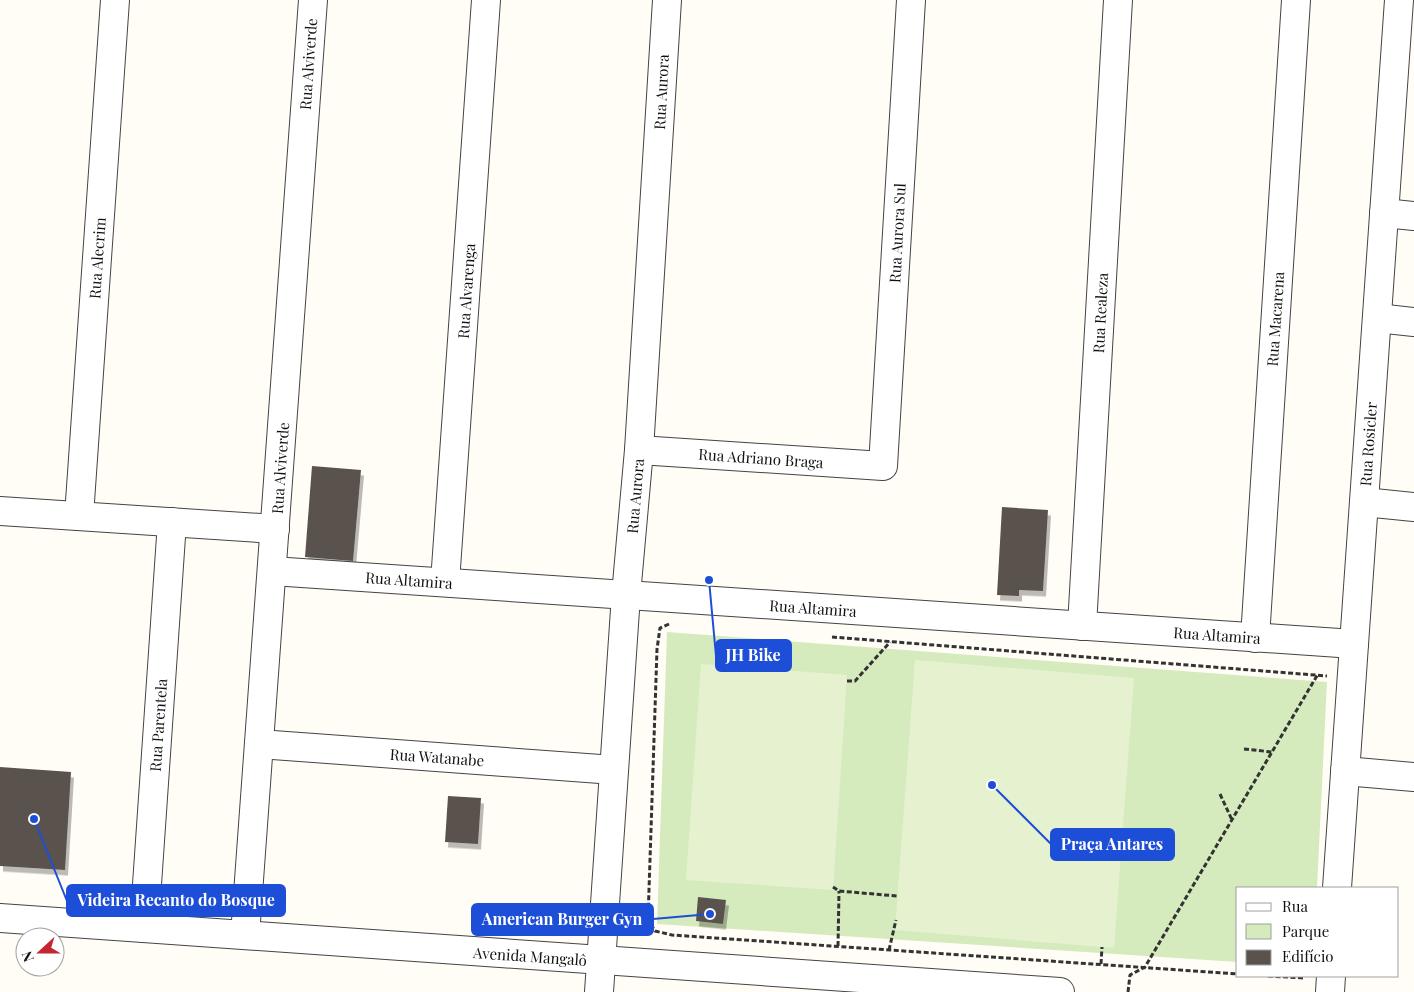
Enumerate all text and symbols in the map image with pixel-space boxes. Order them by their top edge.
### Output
street label: Rua Alviverde [295,17,321,111]
street label: Rua Aurora [649,53,673,130]
street label: Rua Aurora Sul [884,183,910,283]
street label: Rua Alecrim [84,216,110,300]
street label: Rua Alvarenga [453,242,479,339]
street label: Rua Macarena [1262,270,1288,367]
street label: Rua Realeza [1088,272,1112,354]
street label: Rua Rosicler [1355,401,1381,487]
street label: Rua Alviverde [267,421,293,515]
street label: Rua Adriano Braga [698,444,825,472]
street label: Rua Aurora [622,457,648,534]
street label: Rua Altamira [365,567,454,593]
street label: Rua Altamira [769,595,858,621]
street label: Rua Altamira [1173,622,1262,648]
callout: JH Bike [716,640,791,671]
text: JH Bike [724,644,781,665]
street label: Rua Parentela [145,677,171,772]
street label: Rua Watanabe [389,744,485,770]
callout: Praça Antares [1051,829,1174,860]
text: Praça Antares [1061,833,1163,854]
callout: Videira Recanto do Bosque [67,885,285,916]
legend [1236,887,1399,977]
text: Videira Recanto do Bosque [76,889,275,910]
text: Rua [1282,896,1308,916]
callout: American Burger Gyn [472,904,653,935]
text: American Burger Gyn [481,908,642,929]
text: Parque [1282,921,1329,941]
north arrow [15,927,65,977]
street label: Avenida Mangalô [471,942,588,970]
text: Edifício [1282,946,1334,966]
text: N [17,949,38,965]

